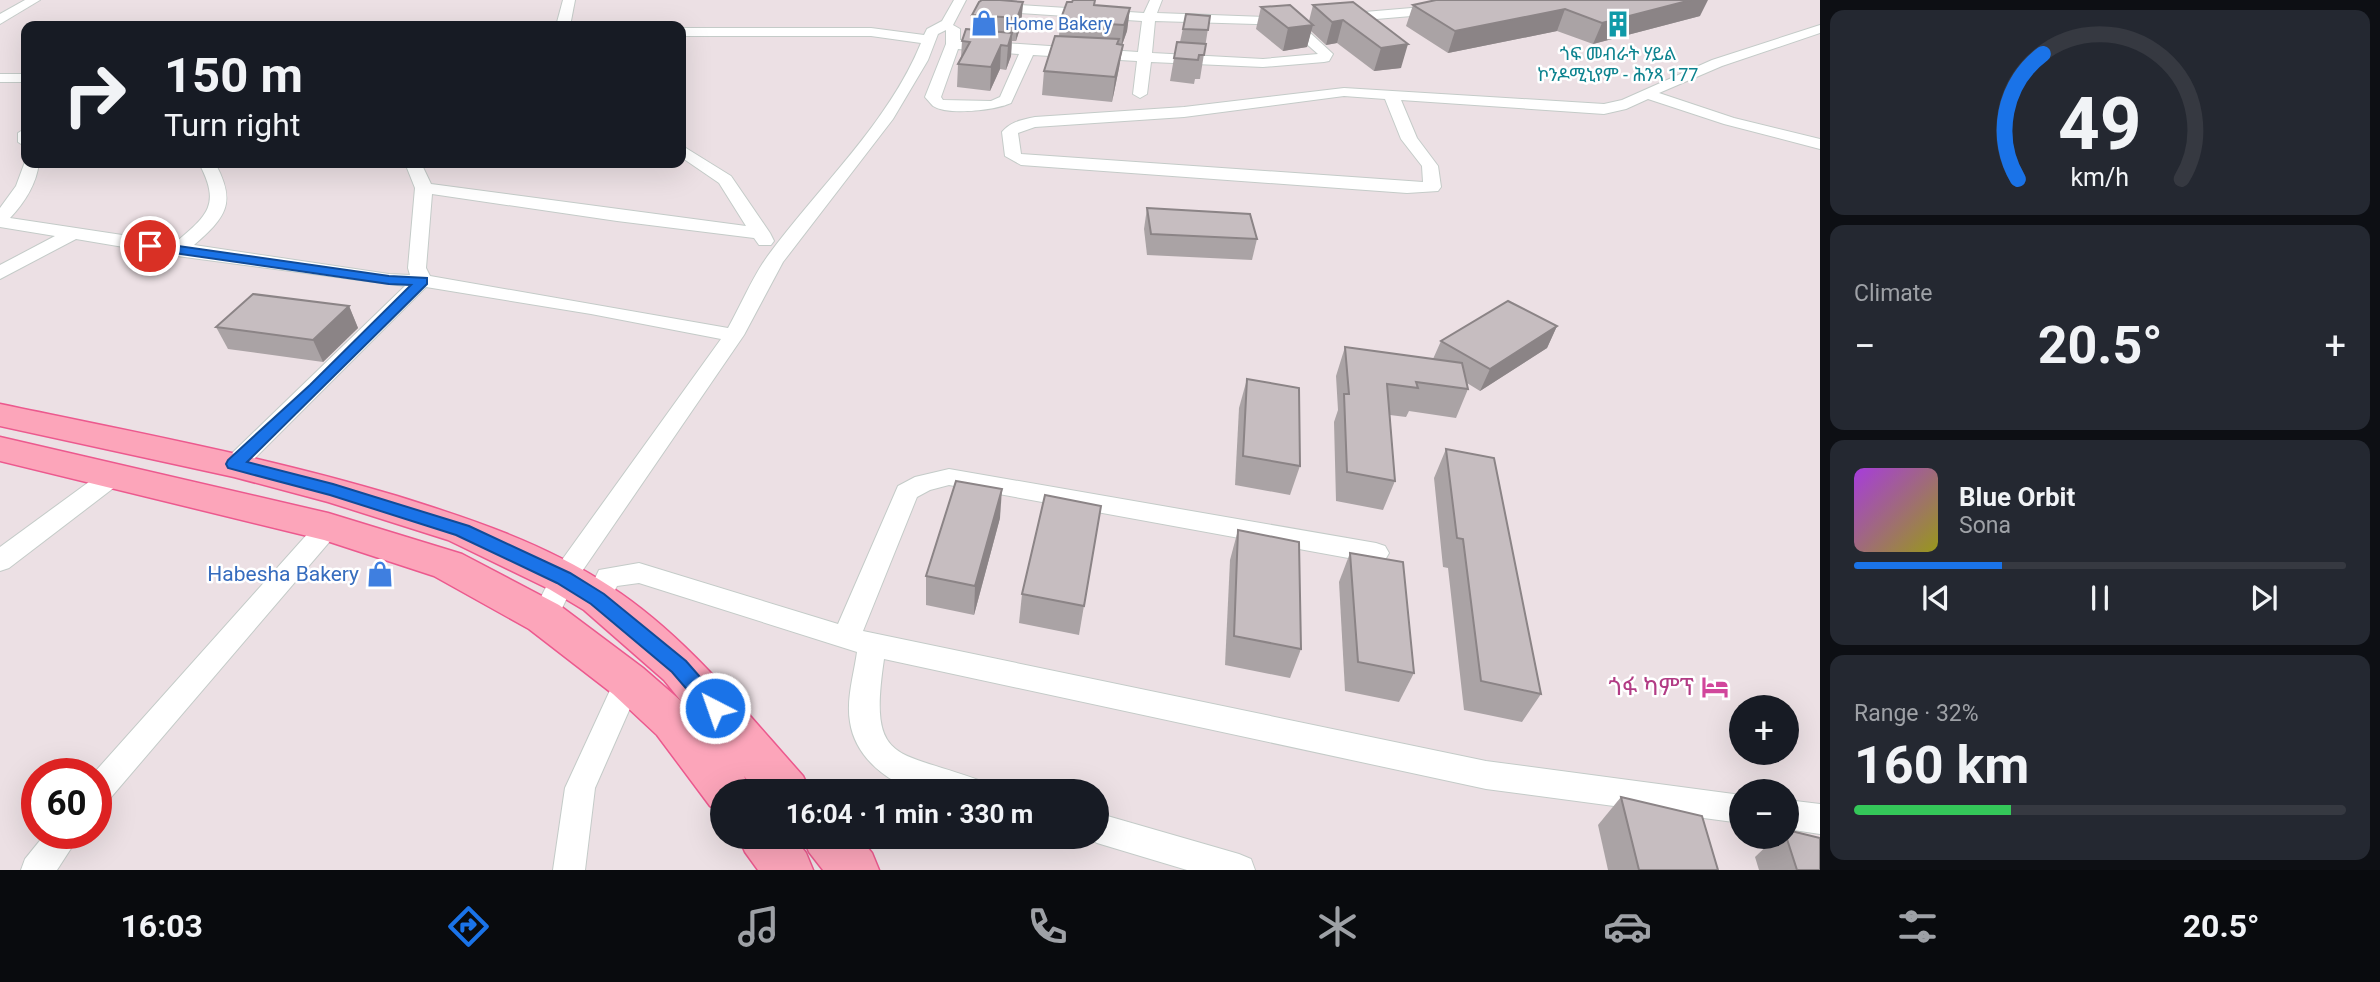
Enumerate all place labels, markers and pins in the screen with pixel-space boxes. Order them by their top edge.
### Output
shop icon: Home Bakery [969,8,999,38]
building icon: ጎፍ መብራት ሃይል ኮንዶሚኒየም - ሕንጻ 177 [1603,9,1633,39]
place label: Home Bakery [1005,13,1113,34]
place label: ጎፍ መብራት ሃይል ኮንዶሚኒየም - ሕንጻ 177 [1538,43,1698,85]
pin [120,216,180,276]
shop icon: Habesha Bakery [365,559,395,589]
place label: Habesha Bakery [207,562,359,586]
hotel icon: ጎፋ ካምፕ [1700,672,1730,702]
place label: ጎፋ ካምፕ [1609,673,1695,701]

